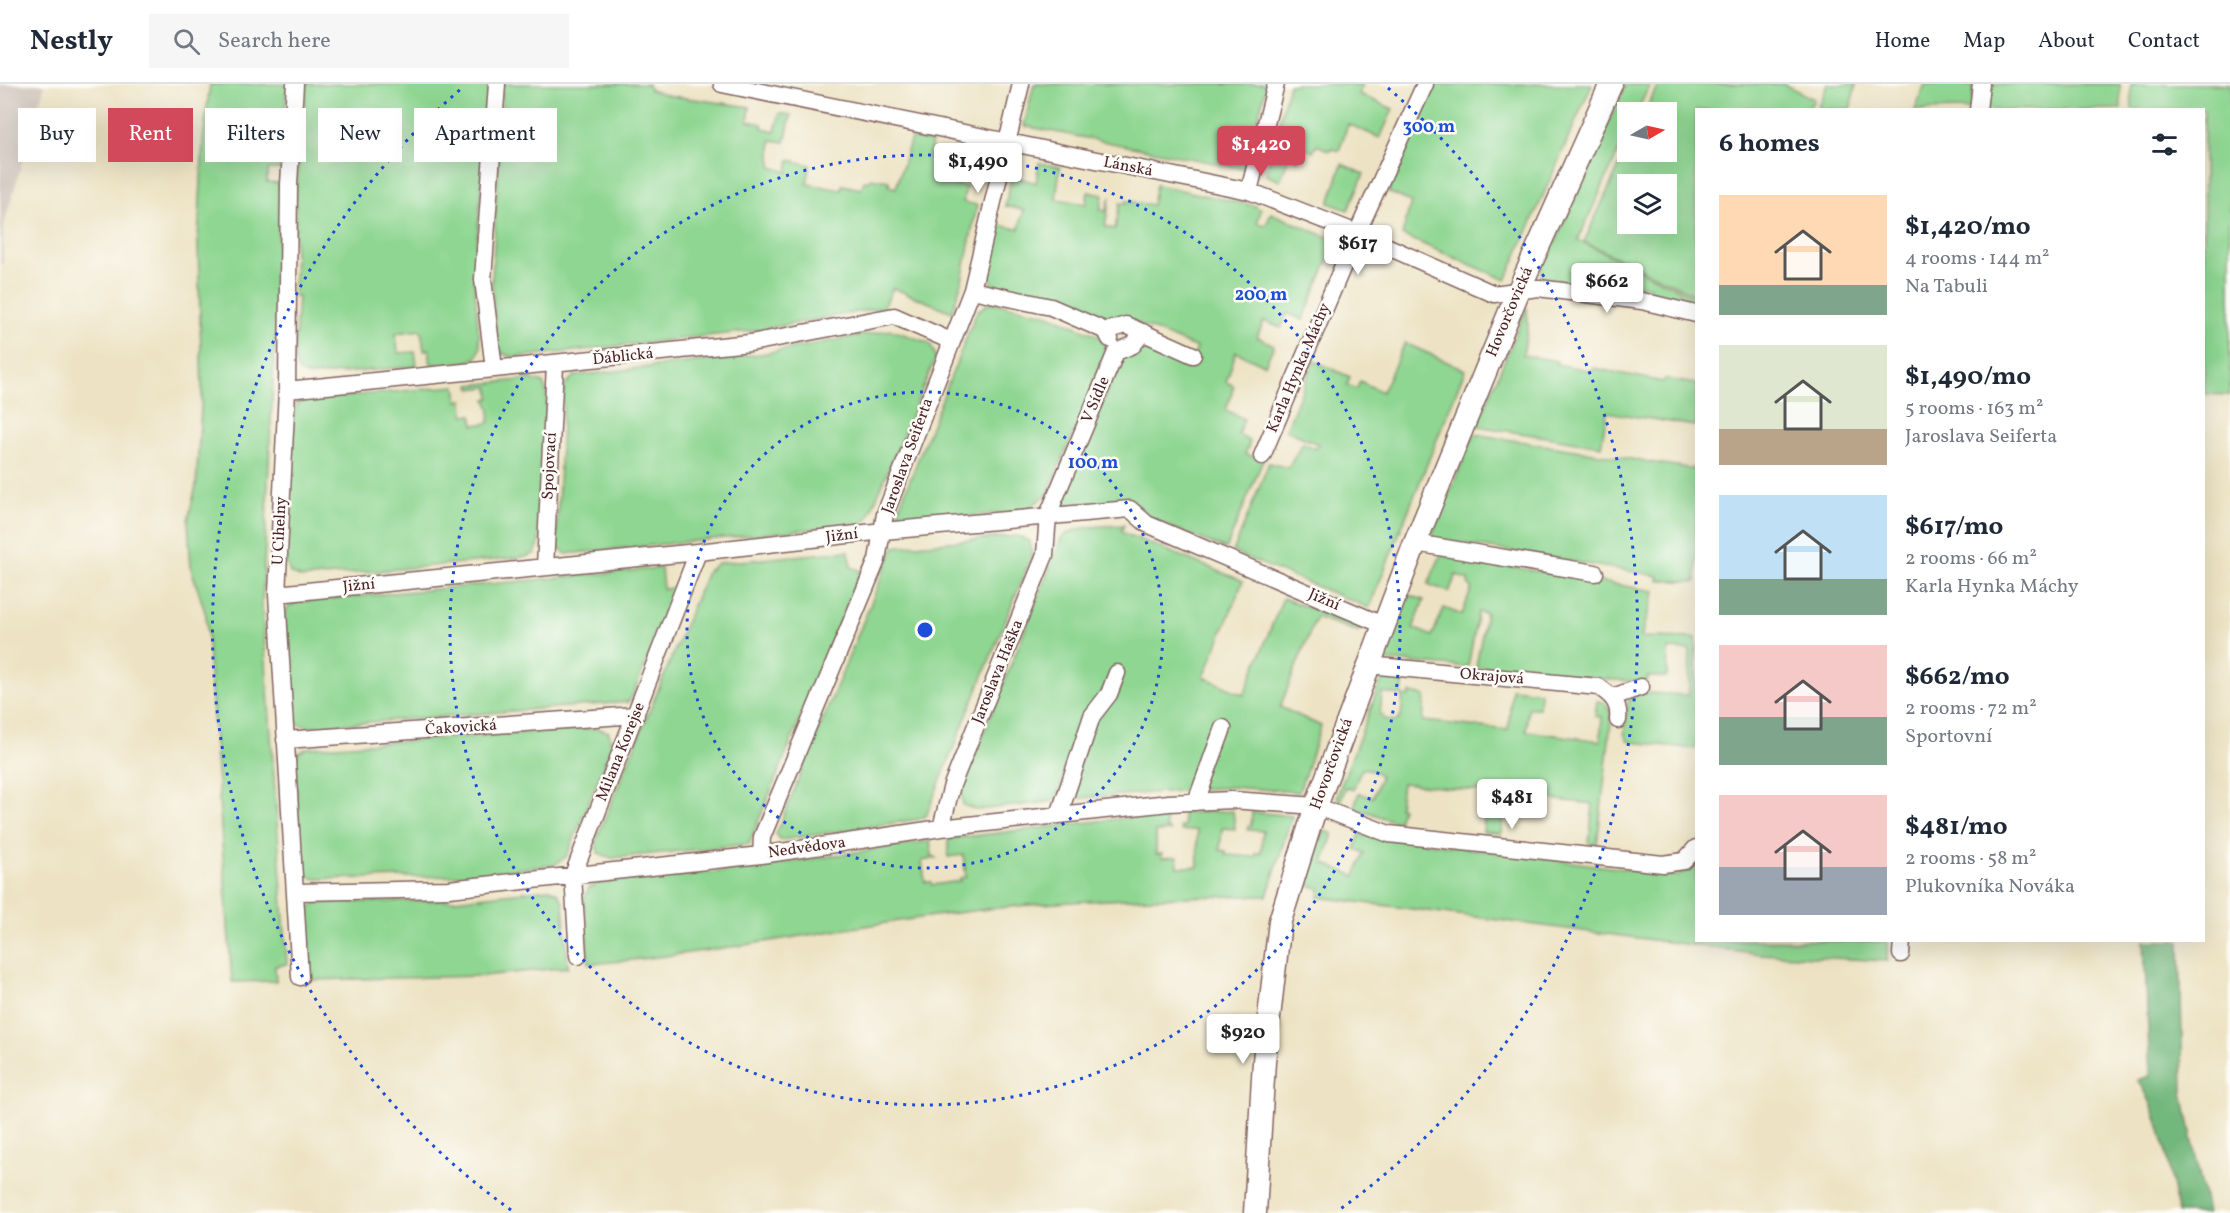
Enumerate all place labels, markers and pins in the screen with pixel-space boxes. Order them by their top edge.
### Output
pin: $1,420 [1212,126,1310,177]
pin: $1,490 [929,143,1027,194]
pin: $617 [1322,225,1394,276]
pin: $662 [1571,263,1643,314]
centre of rings [915,620,935,640]
pin: $481 [1476,779,1548,830]
pin: $920 [1207,1014,1279,1065]

